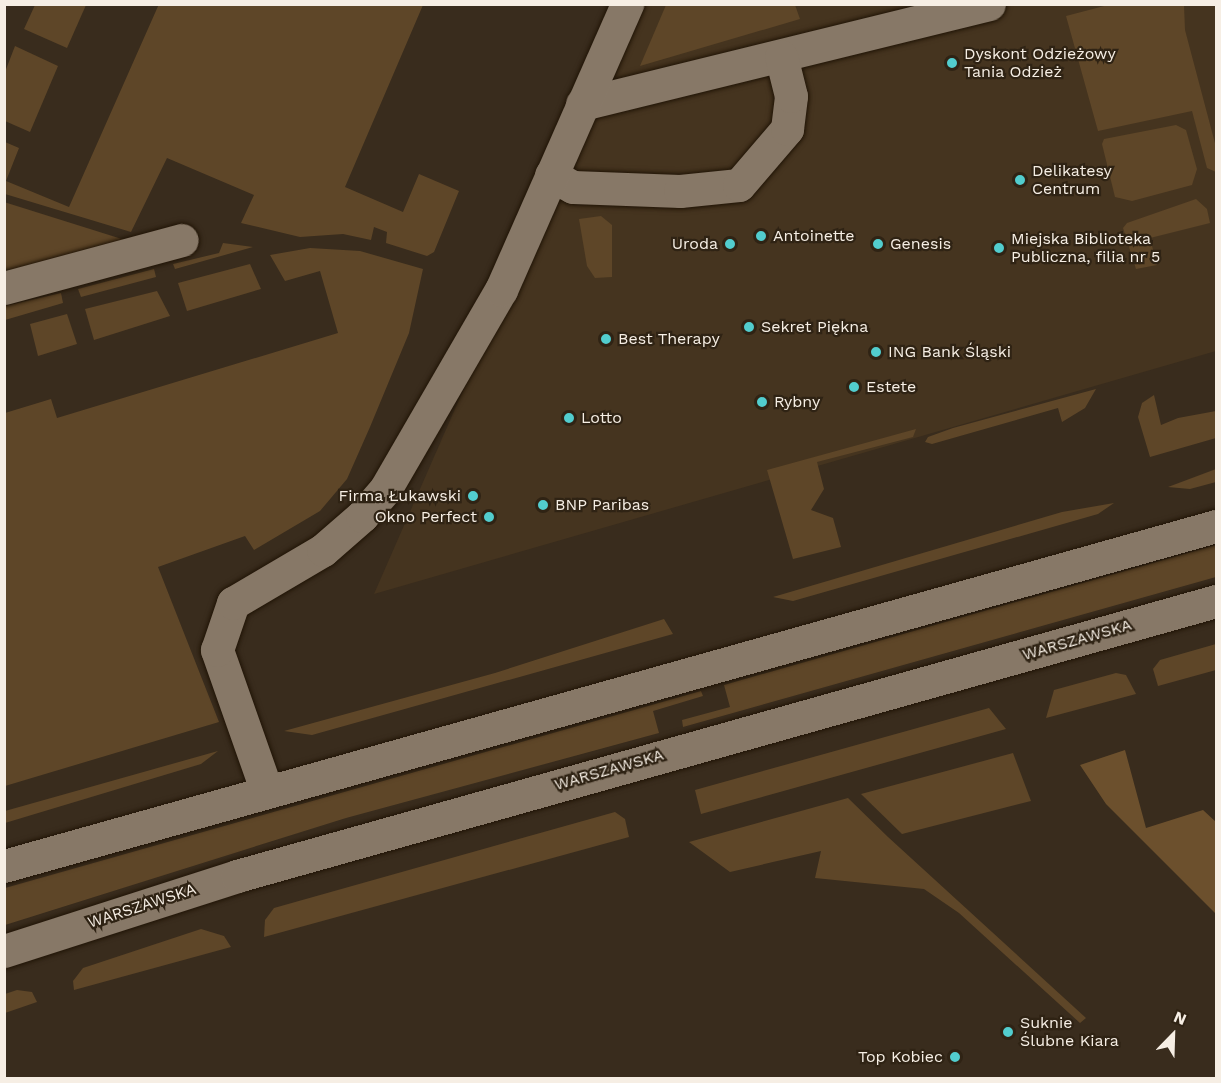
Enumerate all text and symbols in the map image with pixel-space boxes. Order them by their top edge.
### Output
place label: Dyskont Odzieżowy Tania Odzież [964,44,1116,82]
marker: Dyskont Odzieżowy Tania Odzież [945,56,959,70]
place label: Delikatesy Centrum [1032,161,1112,199]
marker: Delikatesy Centrum [1013,173,1027,187]
place label: Antoinette [773,226,854,246]
marker: Antoinette [754,229,768,243]
place label: Miejska Biblioteka Publiczna, filia nr 5 [1011,229,1161,267]
place label: Uroda [672,234,718,254]
place label: Genesis [890,234,951,254]
marker: Uroda [723,237,737,251]
marker: Genesis [871,237,885,251]
marker: Miejska Biblioteka Publiczna, filia nr 5 [992,241,1006,255]
place label: Sekret Piękna [761,317,868,337]
marker: Sekret Piękna [742,320,756,334]
place label: Best Therapy [618,329,720,349]
marker: Best Therapy [599,332,613,346]
place label: ING Bank Śląski [888,342,1011,362]
marker: ING Bank Śląski [869,345,883,359]
place label: Estete [866,377,916,397]
marker: Estete [847,380,861,394]
place label: Rybny [774,392,820,412]
marker: Rybny [755,395,769,409]
place label: Lotto [581,408,622,428]
marker: Lotto [562,411,576,425]
place label: Firma Łukawski [338,486,461,506]
marker: Firma Łukawski [466,489,480,503]
place label: BNP Paribas [555,495,650,515]
marker: BNP Paribas [536,498,550,512]
place label: Okno Perfect [375,507,477,527]
marker: Okno Perfect [482,510,496,524]
street label: WARSZAWSKA [1020,615,1134,665]
street label: WARSZAWSKA [552,745,666,795]
street label: WARSZAWSKA [85,879,199,933]
north arrow [1143,1005,1203,1065]
text: N [1171,1007,1189,1029]
place label: Suknie Ślubne Kiara [1020,1013,1119,1051]
marker: Suknie Ślubne Kiara [1001,1025,1015,1039]
place label: Top Kobiec [858,1047,943,1067]
marker: Top Kobiec [948,1050,962,1064]

